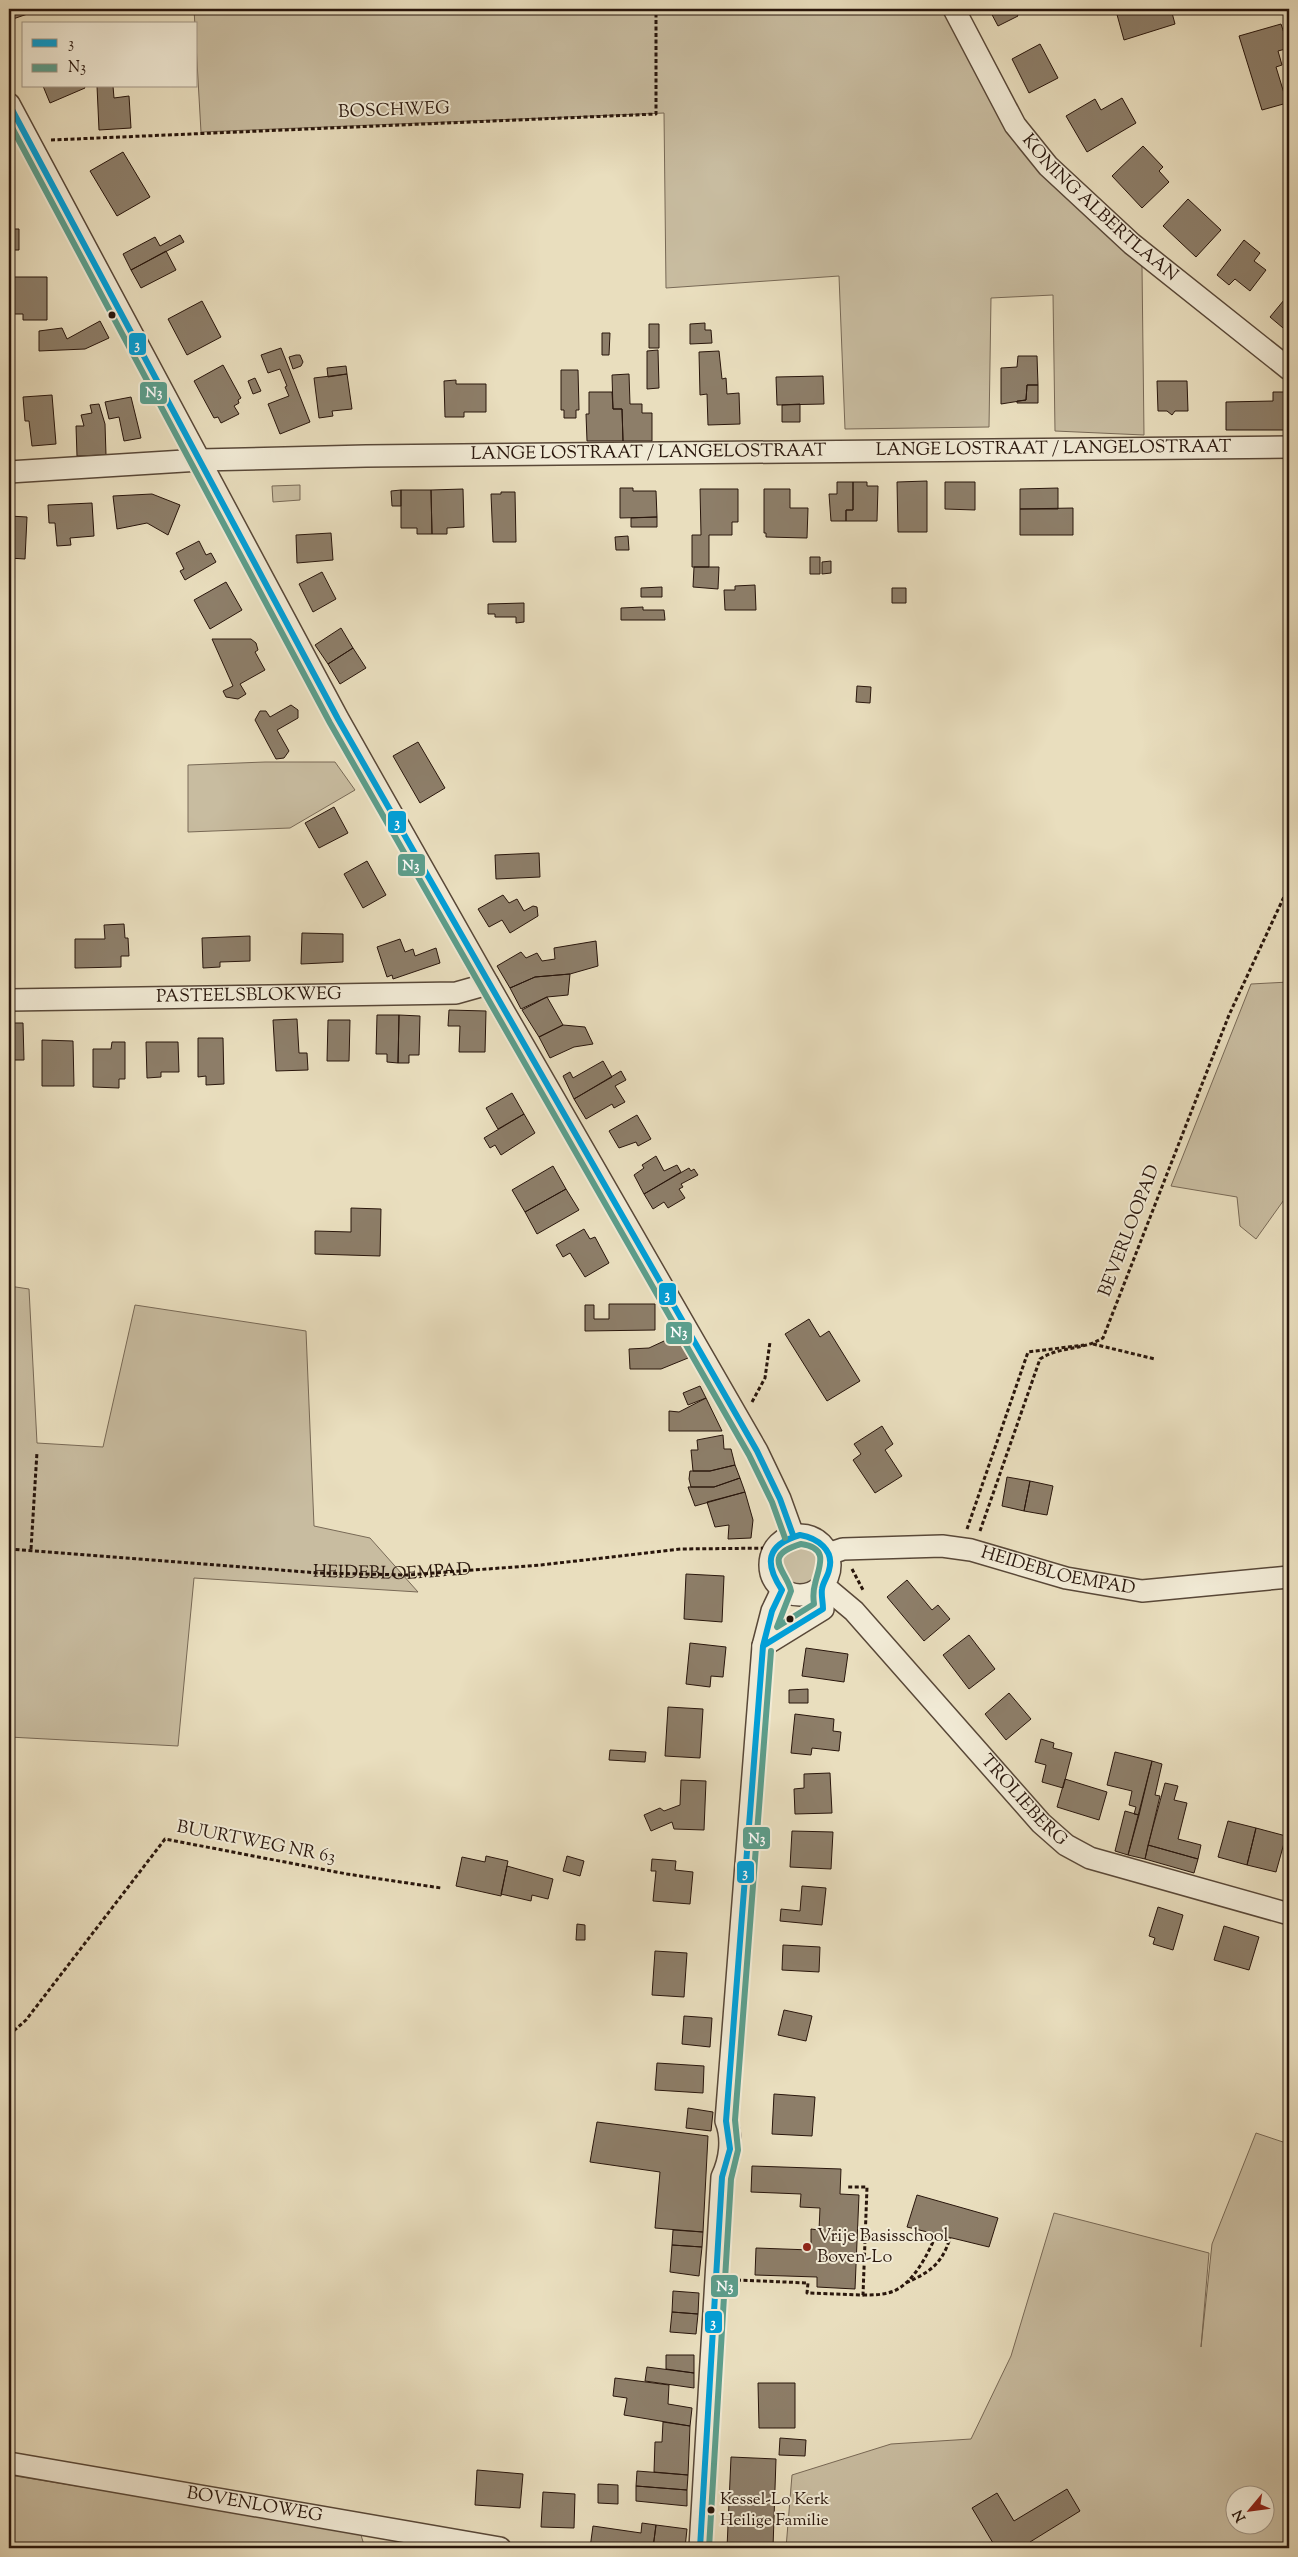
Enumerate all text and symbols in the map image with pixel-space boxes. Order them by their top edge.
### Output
legend [22,22,198,88]
text: 3 [68,34,74,55]
text: N3 [68,58,86,79]
street label: BOSCHWEG [338,96,451,126]
street label: KONING ALBERTLAAN [1015,129,1183,288]
unlabelled marker [107,310,117,320]
line badge: 3 [128,332,147,356]
text: 3 [134,336,140,356]
line badge: N3 [139,381,168,405]
text: N3 [146,384,163,404]
street label: LANGE LOSTRAAT / LANGELOSTRAAT [876,435,1232,464]
street label: LANGE LOSTRAAT / LANGELOSTRAAT [471,439,827,468]
line badge: 3 [387,810,407,834]
text: 3 [394,814,400,834]
line badge: N3 [397,853,426,877]
text: N3 [403,857,420,877]
street label: PASTEELSBLOKWEG [156,982,342,1011]
street label: BEVERLOOPAD [1093,1161,1167,1301]
line badge: 3 [658,1282,677,1306]
text: 3 [664,1286,670,1306]
line badge: N3 [665,1321,693,1345]
text: N3 [671,1324,688,1344]
street label: HEIDEBLOEMPAD [977,1541,1137,1603]
street label: HEIDEBLOEMPAD [313,1557,472,1588]
unlabelled marker [785,1614,795,1624]
street label: TROLIEBERG [974,1749,1073,1853]
street label: BUURTWEG NR 63 [174,1815,338,1871]
line badge: N3 [742,1826,771,1850]
text: N3 [749,1830,766,1850]
line badge: 3 [736,1860,755,1884]
text: 3 [742,1864,748,1884]
place label: Vrije Basisschool Boven-Lo [817,2224,949,2271]
marker: Vrije Basisschool Boven-Lo [801,2241,813,2253]
line badge: N3 [710,2274,739,2298]
text: N3 [717,2278,734,2298]
line badge: 3 [704,2310,723,2334]
text: 3 [710,2314,716,2334]
street label: BOVENLOWEG [184,2481,325,2530]
north arrow [1226,2484,1276,2534]
place label: Kessel-Lo Kerk Heilige Familie [720,2488,829,2533]
marker: Kessel-Lo Kerk Heilige Familie [706,2505,716,2515]
text: N [1229,2506,1252,2525]

